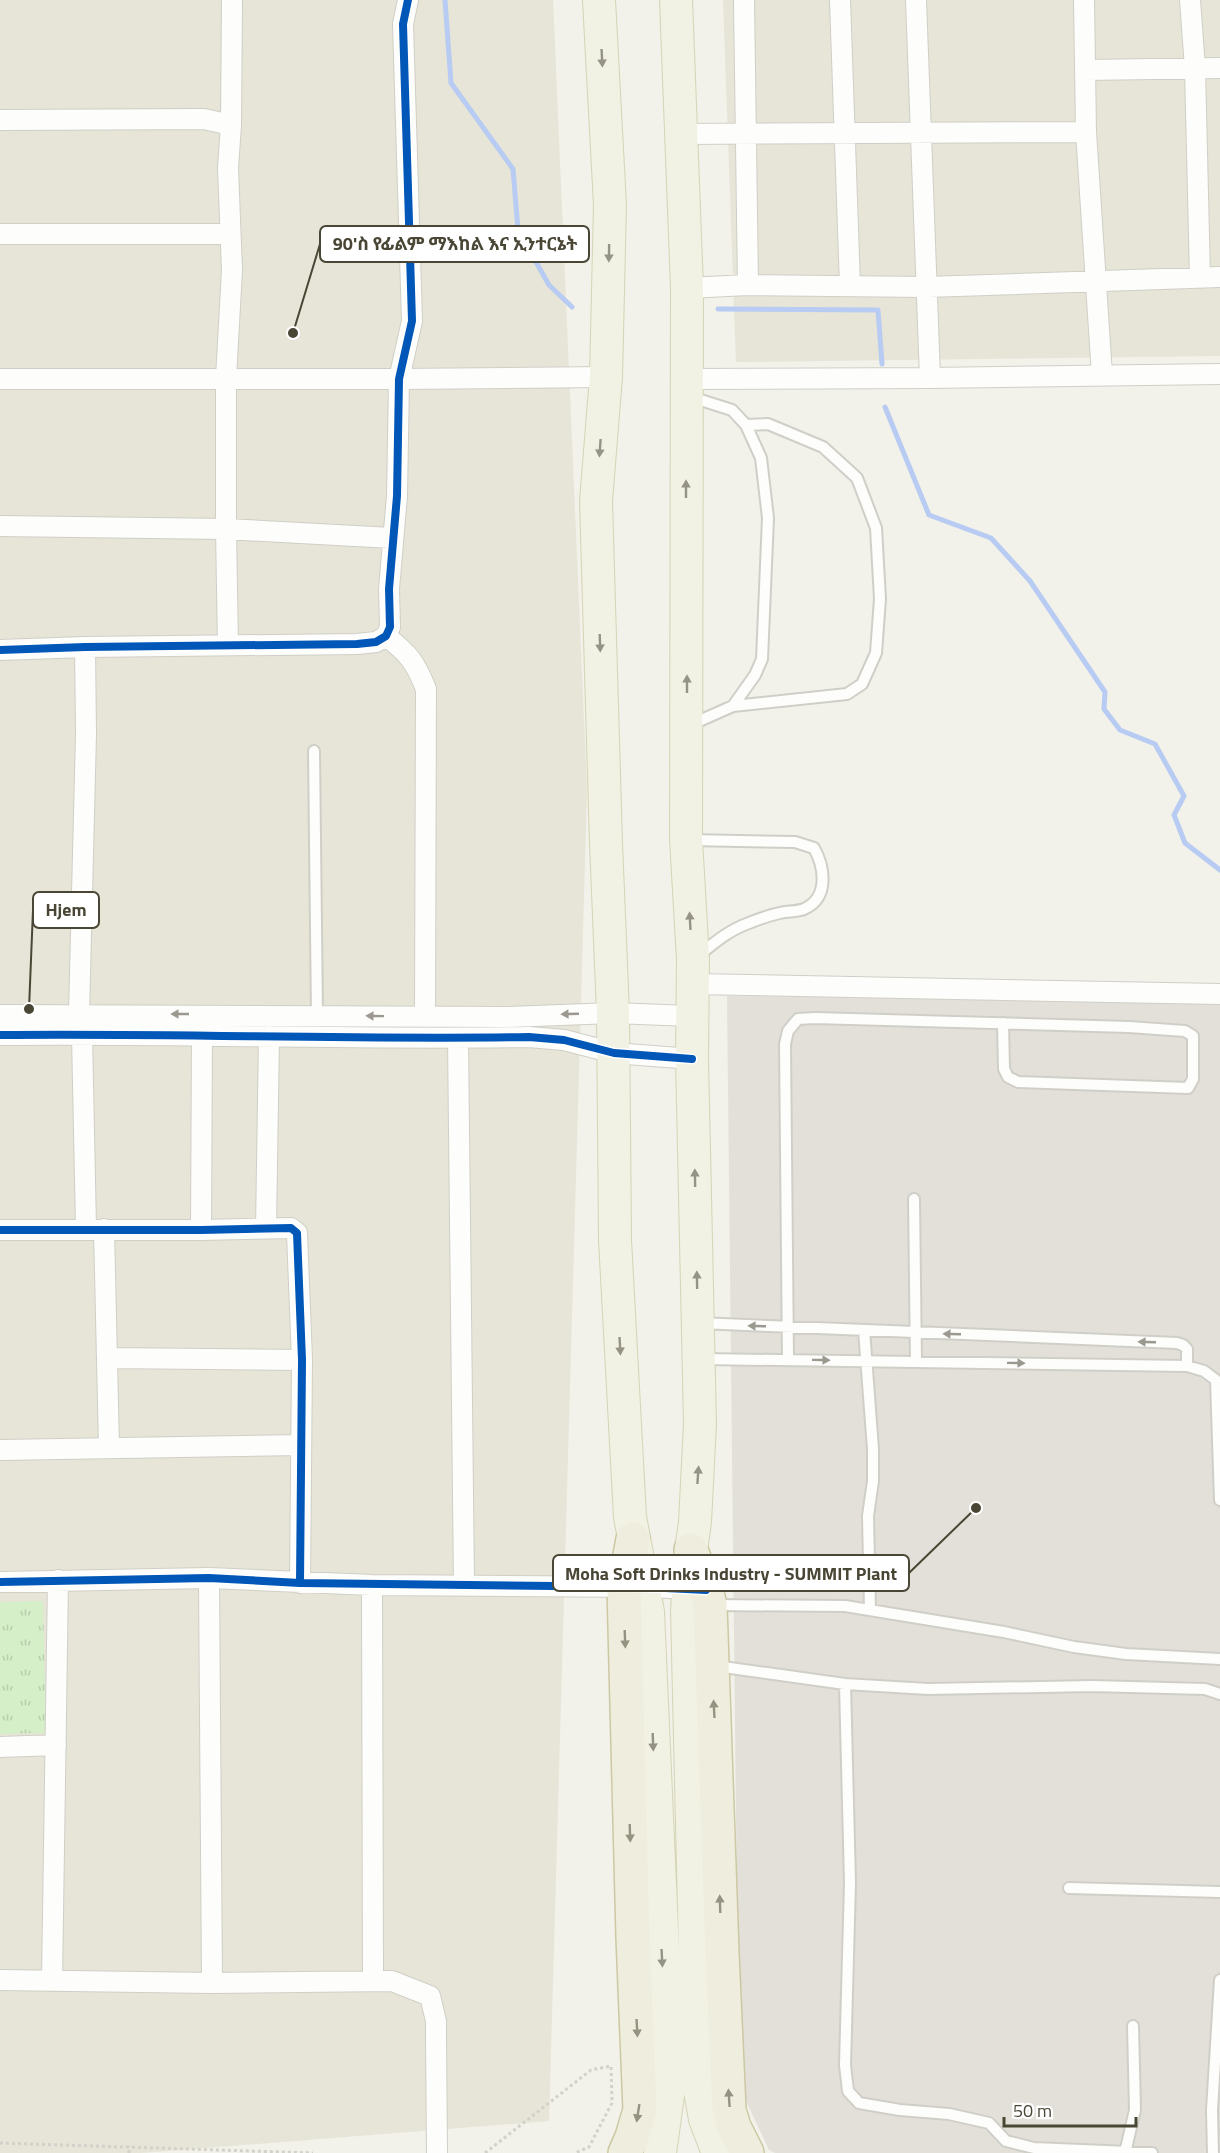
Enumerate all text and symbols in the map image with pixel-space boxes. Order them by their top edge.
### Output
one-way arrow [598,49,607,68]
callout: 90'ስ የፊልም ማእከል እና ኢንተርኔት [320,226,589,262]
text: 90'ስ የፊልም ማእከል እና ኢንተርኔት [333,230,577,257]
one-way arrow [604,244,613,263]
one-way arrow [596,439,605,458]
one-way arrow [681,479,691,498]
one-way arrow [595,633,604,652]
one-way arrow [682,674,692,693]
callout: Hjem [33,892,99,928]
text: Hjem [45,896,87,923]
one-way arrow [686,911,695,930]
one-way arrow [171,1009,190,1019]
one-way arrow [561,1010,580,1019]
one-way arrow [366,1011,385,1021]
one-way arrow [690,1169,700,1188]
one-way arrow [692,1271,702,1290]
one-way arrow [748,1321,767,1330]
one-way arrow [943,1329,962,1338]
one-way arrow [615,1337,624,1356]
one-way arrow [1138,1338,1157,1347]
one-way arrow [811,1356,830,1365]
one-way arrow [1006,1358,1025,1368]
one-way arrow [693,1465,703,1484]
callout: Moha Soft Drinks Industry - SUMMIT Plant [553,1555,909,1591]
text: Moha Soft Drinks Industry - SUMMIT Plant [565,1560,897,1587]
one-way arrow [621,1629,630,1648]
one-way arrow [710,1699,719,1718]
one-way arrow [648,1732,657,1751]
one-way arrow [625,1824,635,1843]
one-way arrow [716,1894,725,1913]
one-way arrow [658,1948,667,1967]
one-way arrow [633,2019,642,2038]
one-way arrow [724,2089,733,2108]
scale bar [1004,2090,1136,2128]
text: 50 m [1013,2097,1052,2124]
one-way arrow [633,2103,642,2122]

